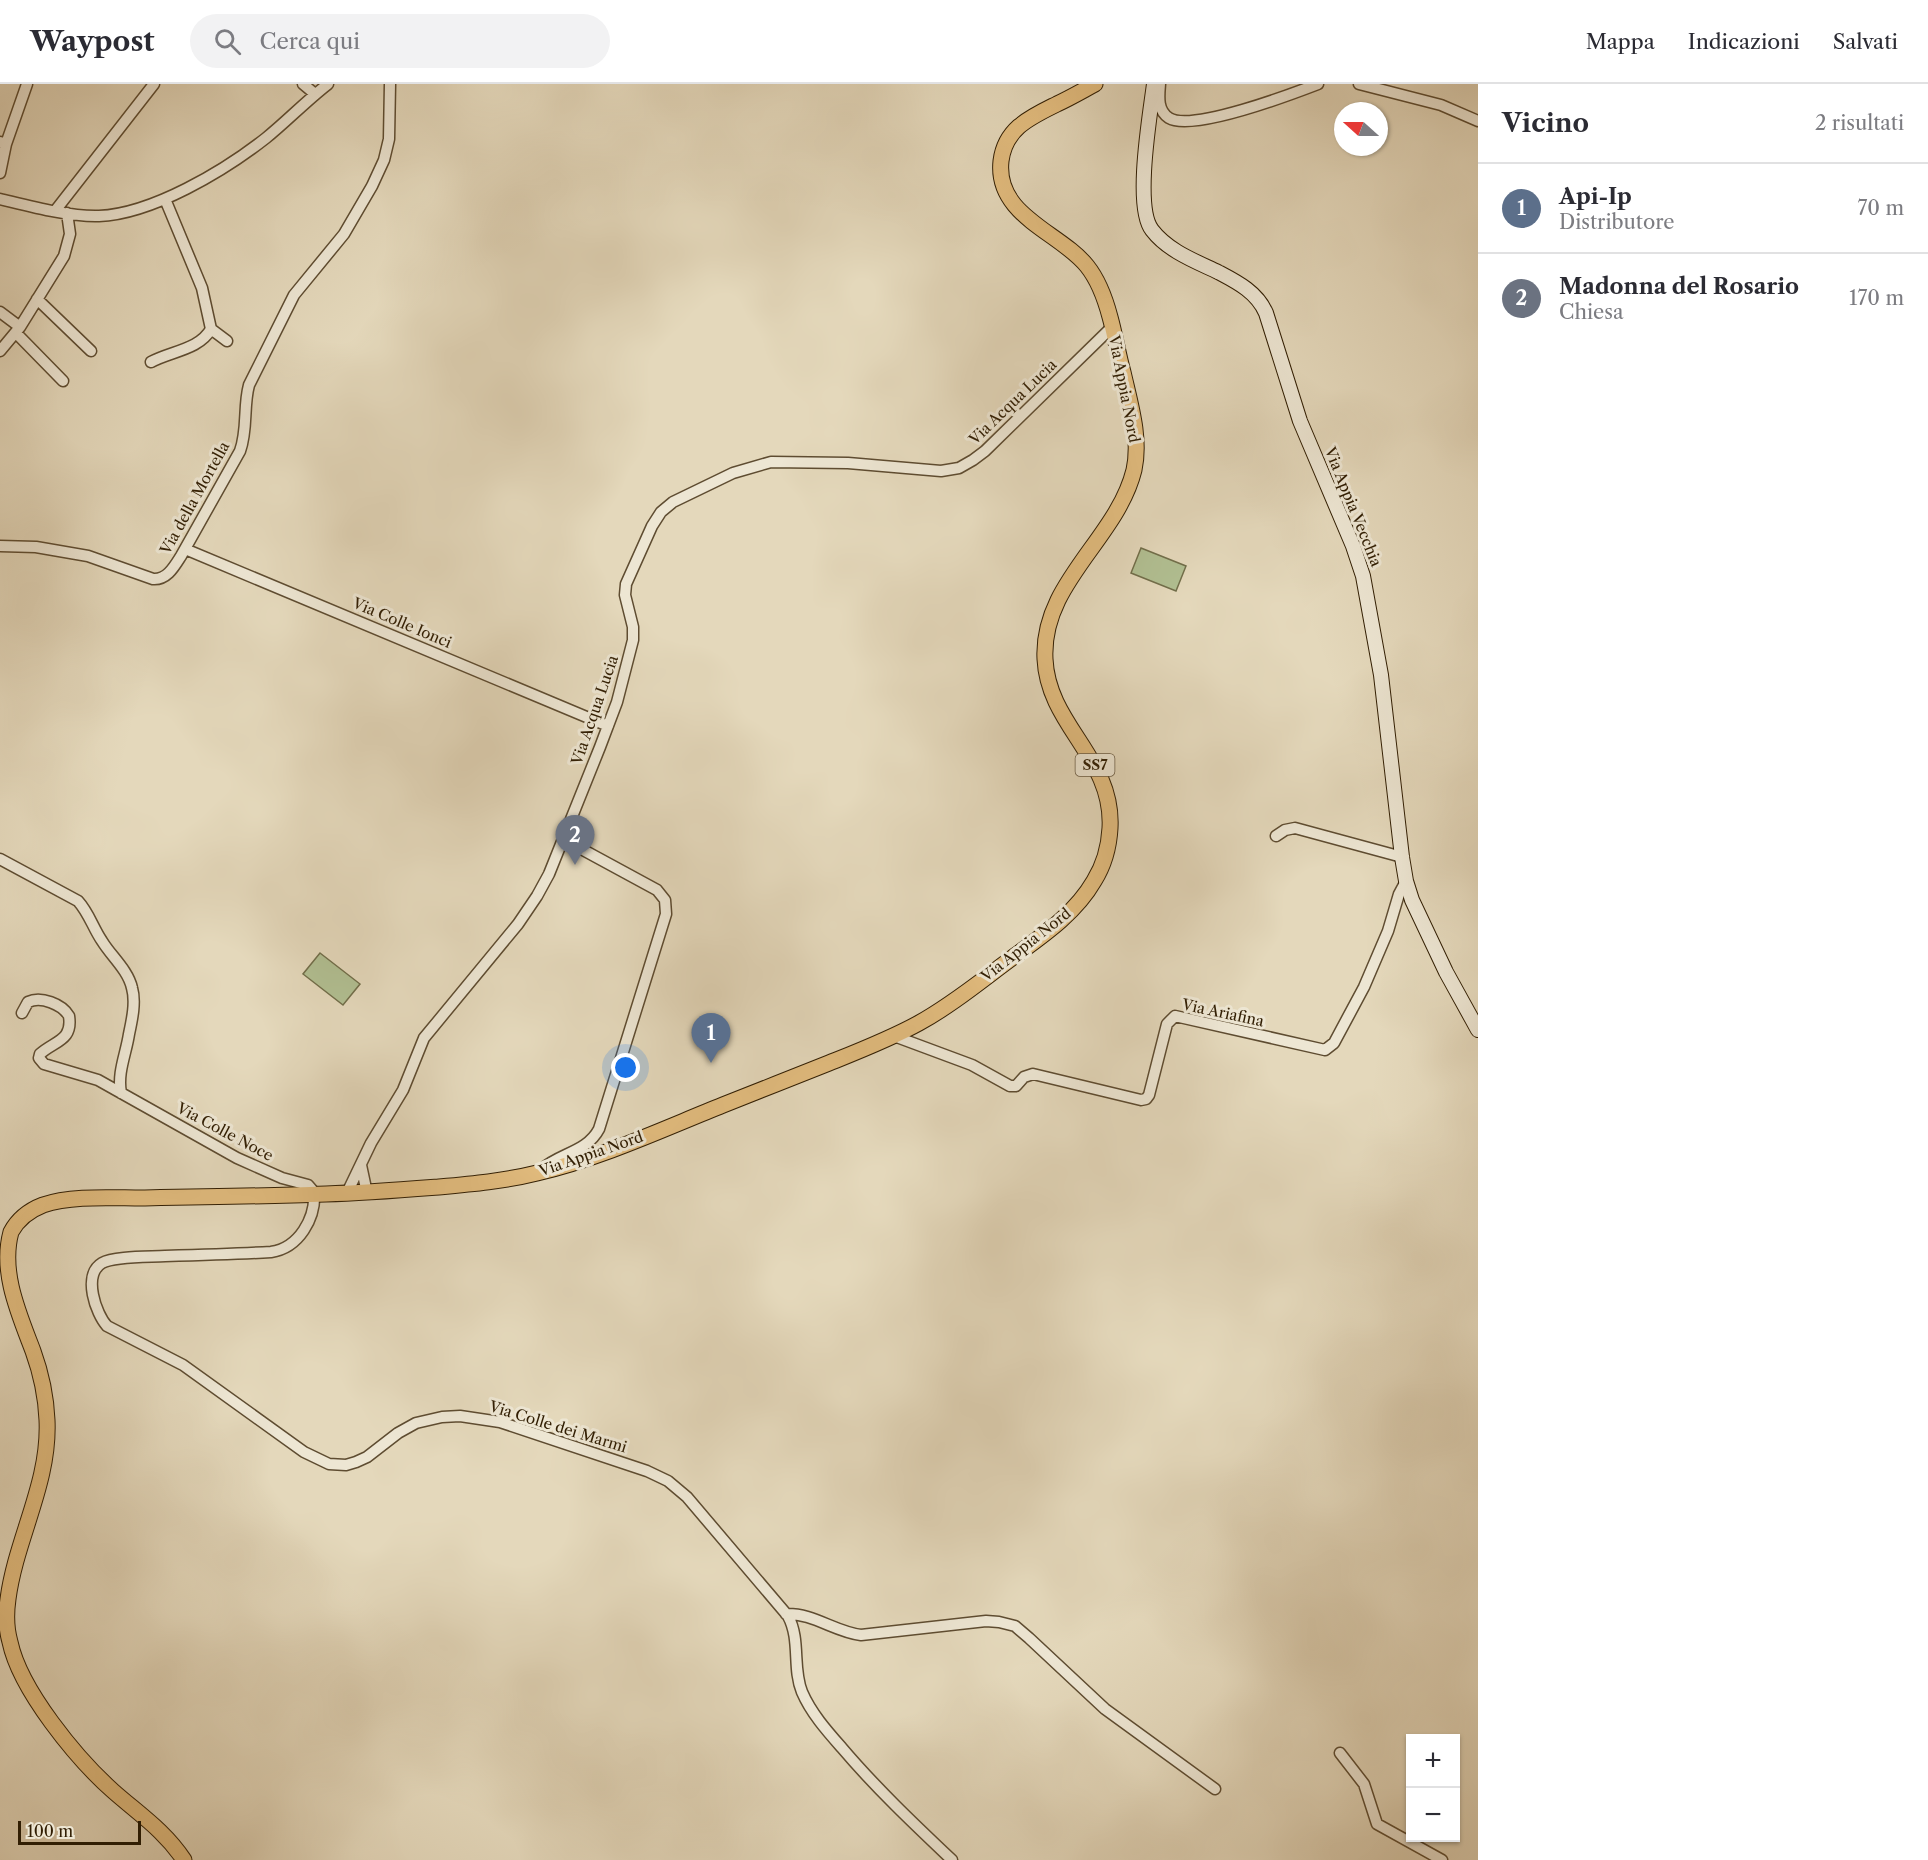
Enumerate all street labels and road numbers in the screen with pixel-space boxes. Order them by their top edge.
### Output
street label: Via Appia Nord [1105,333,1144,444]
street label: Via Acqua Lucia [964,355,1061,449]
street label: Via della Mortella [155,438,233,558]
street label: Via Appia Vecchia [1320,443,1386,569]
street label: Via Colle Ionci [349,593,455,652]
street label: Via Acqua Lucia [567,652,622,768]
road number: SS7 [1076,754,1114,776]
street label: Via Appia Nord [976,904,1074,986]
street label: Via Ariafina [1179,994,1266,1030]
street label: Via Colle Noce [173,1098,277,1165]
street label: Via Appia Nord [535,1127,645,1181]
street label: Via Colle dei Marmi [486,1396,630,1457]

